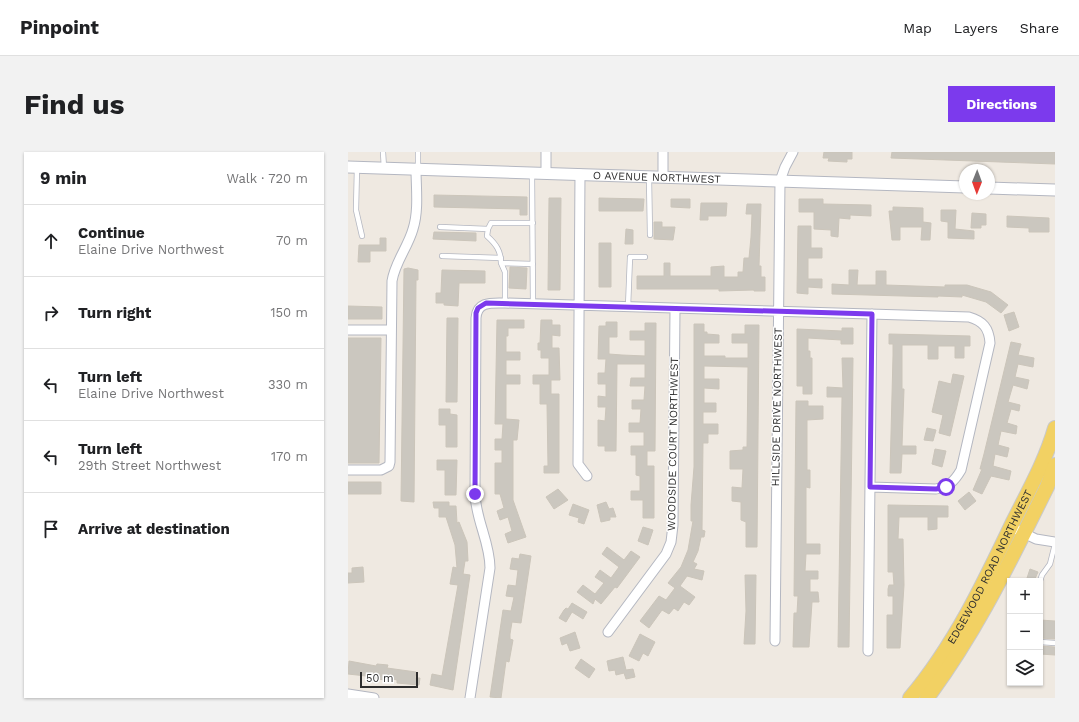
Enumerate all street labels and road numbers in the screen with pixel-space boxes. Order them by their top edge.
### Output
street label: O AVENUE NORTHWEST [593,168,721,186]
street label: HILLSIDE DRIVE NORTHWEST [769,327,785,487]
street label: WOODSIDE COURT NORTHWEST [665,357,681,531]
street label: EDGEWOOD ROAD NORTHWEST [944,487,1035,646]

